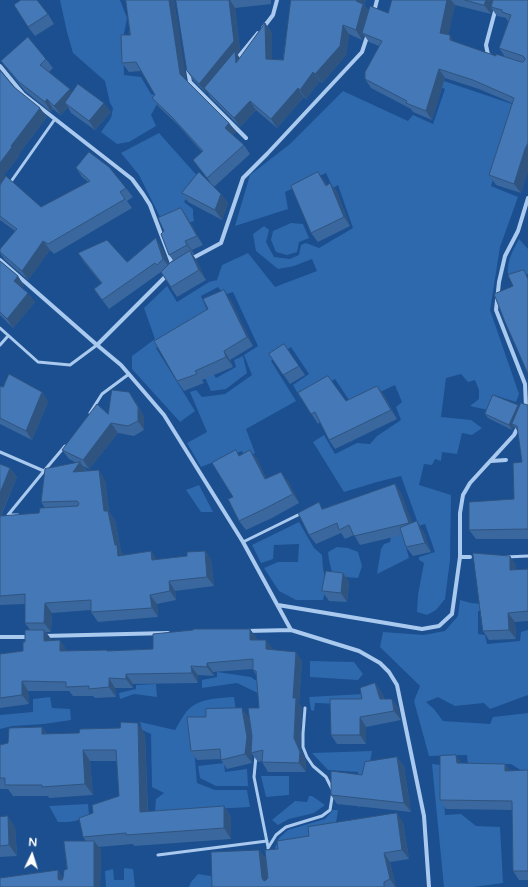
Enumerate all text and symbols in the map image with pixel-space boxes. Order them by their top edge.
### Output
north arrow [12,835,52,875]
text: N [28,836,38,849]

